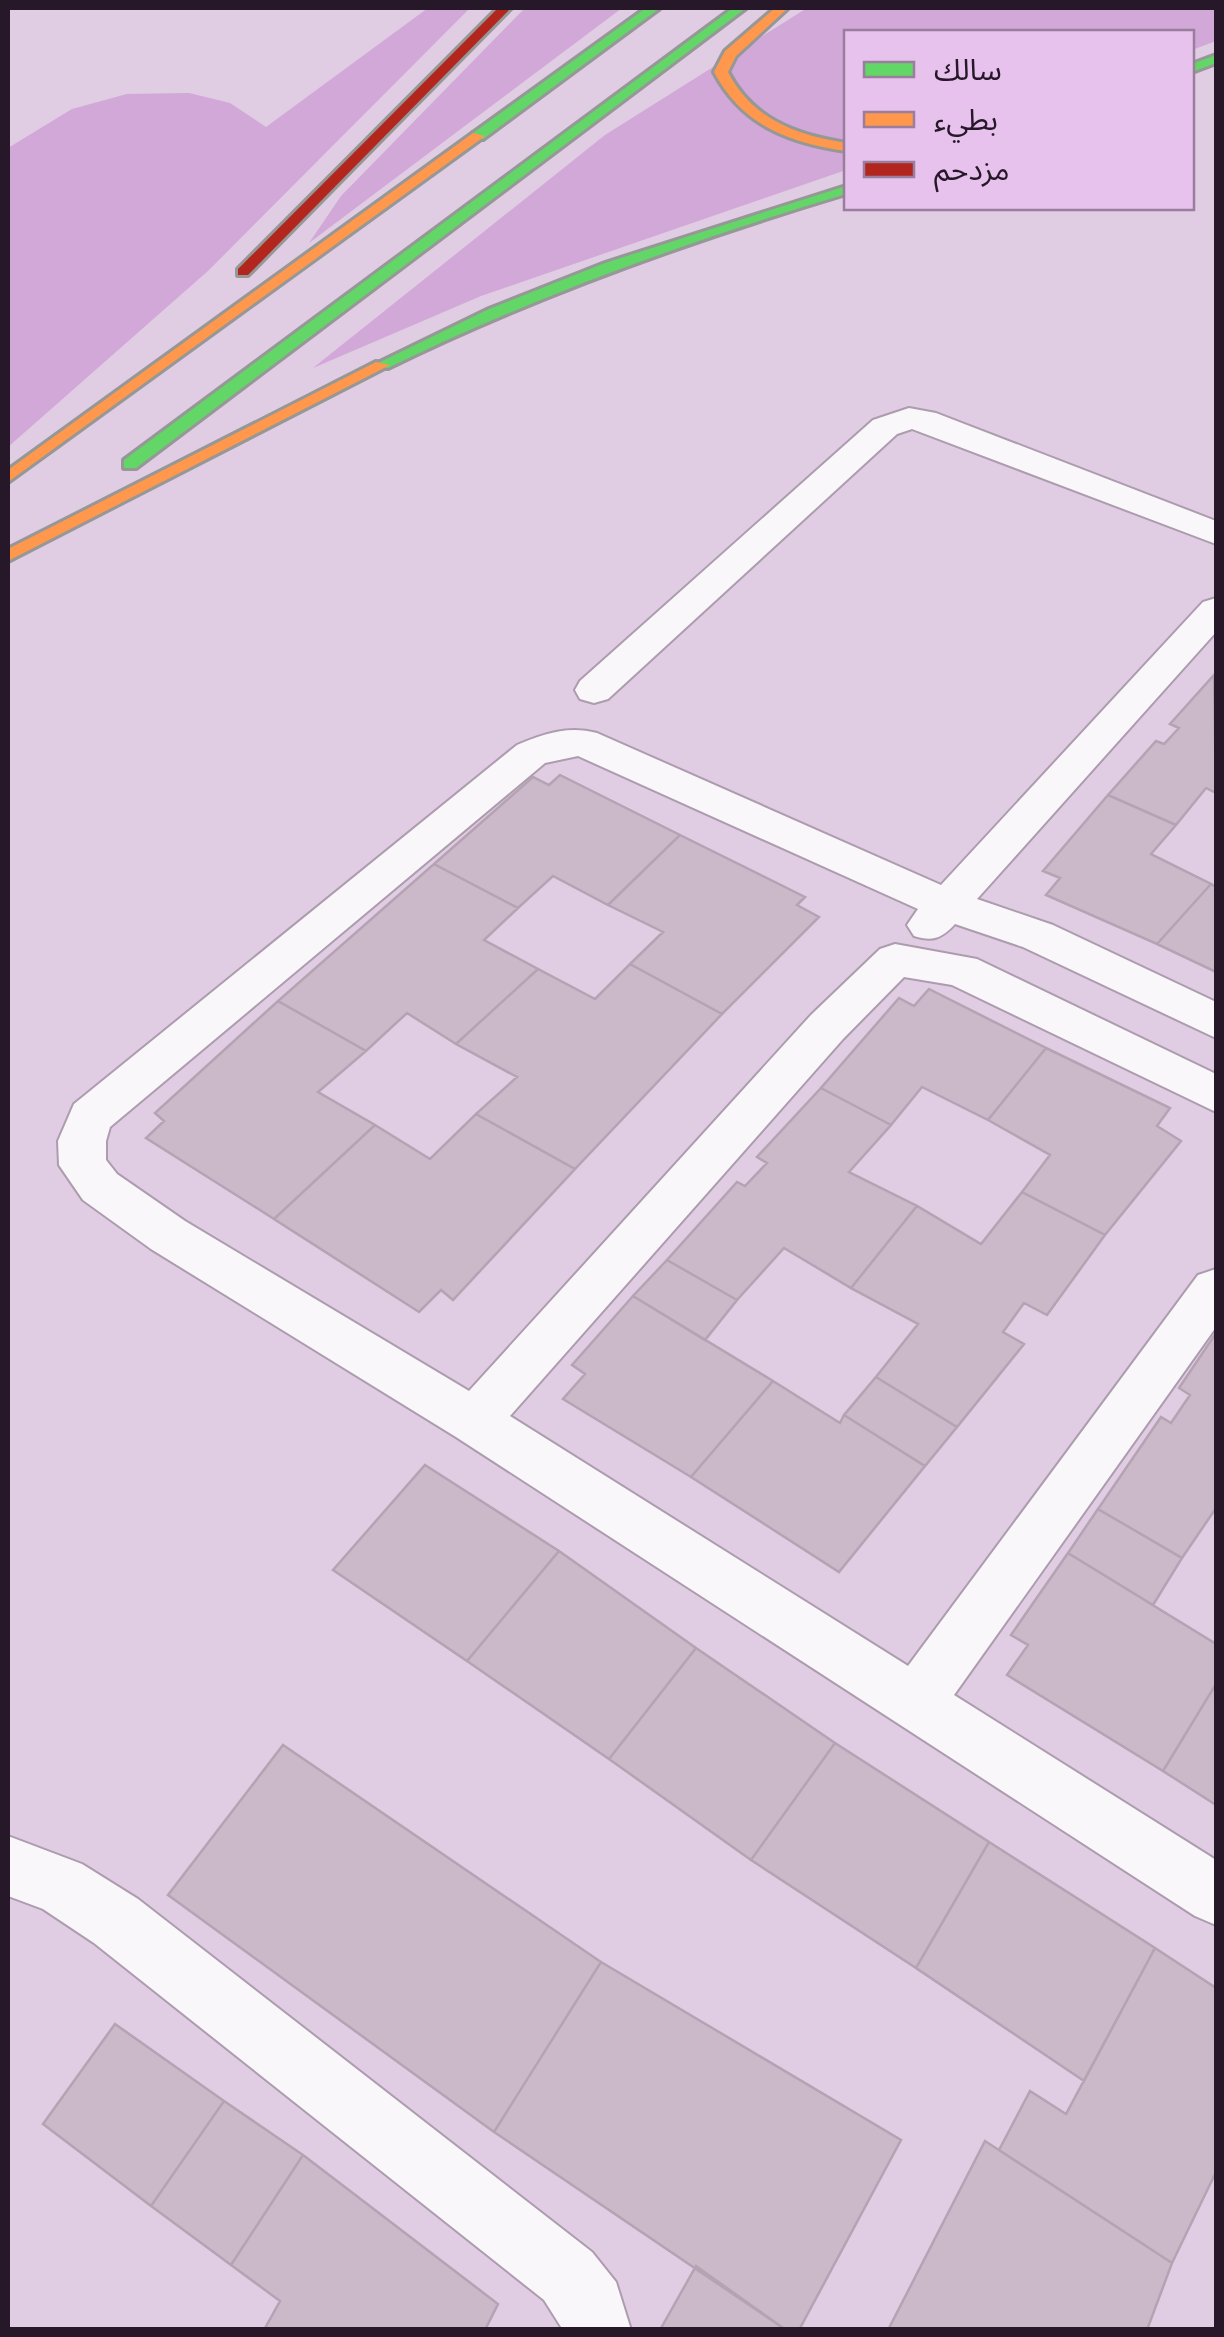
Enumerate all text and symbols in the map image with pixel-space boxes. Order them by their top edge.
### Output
legend [844,30,1194,210]
text: سالك [934,52,1002,86]
text: بطيء [934,102,998,143]
text: مزدحم [934,152,1010,193]

